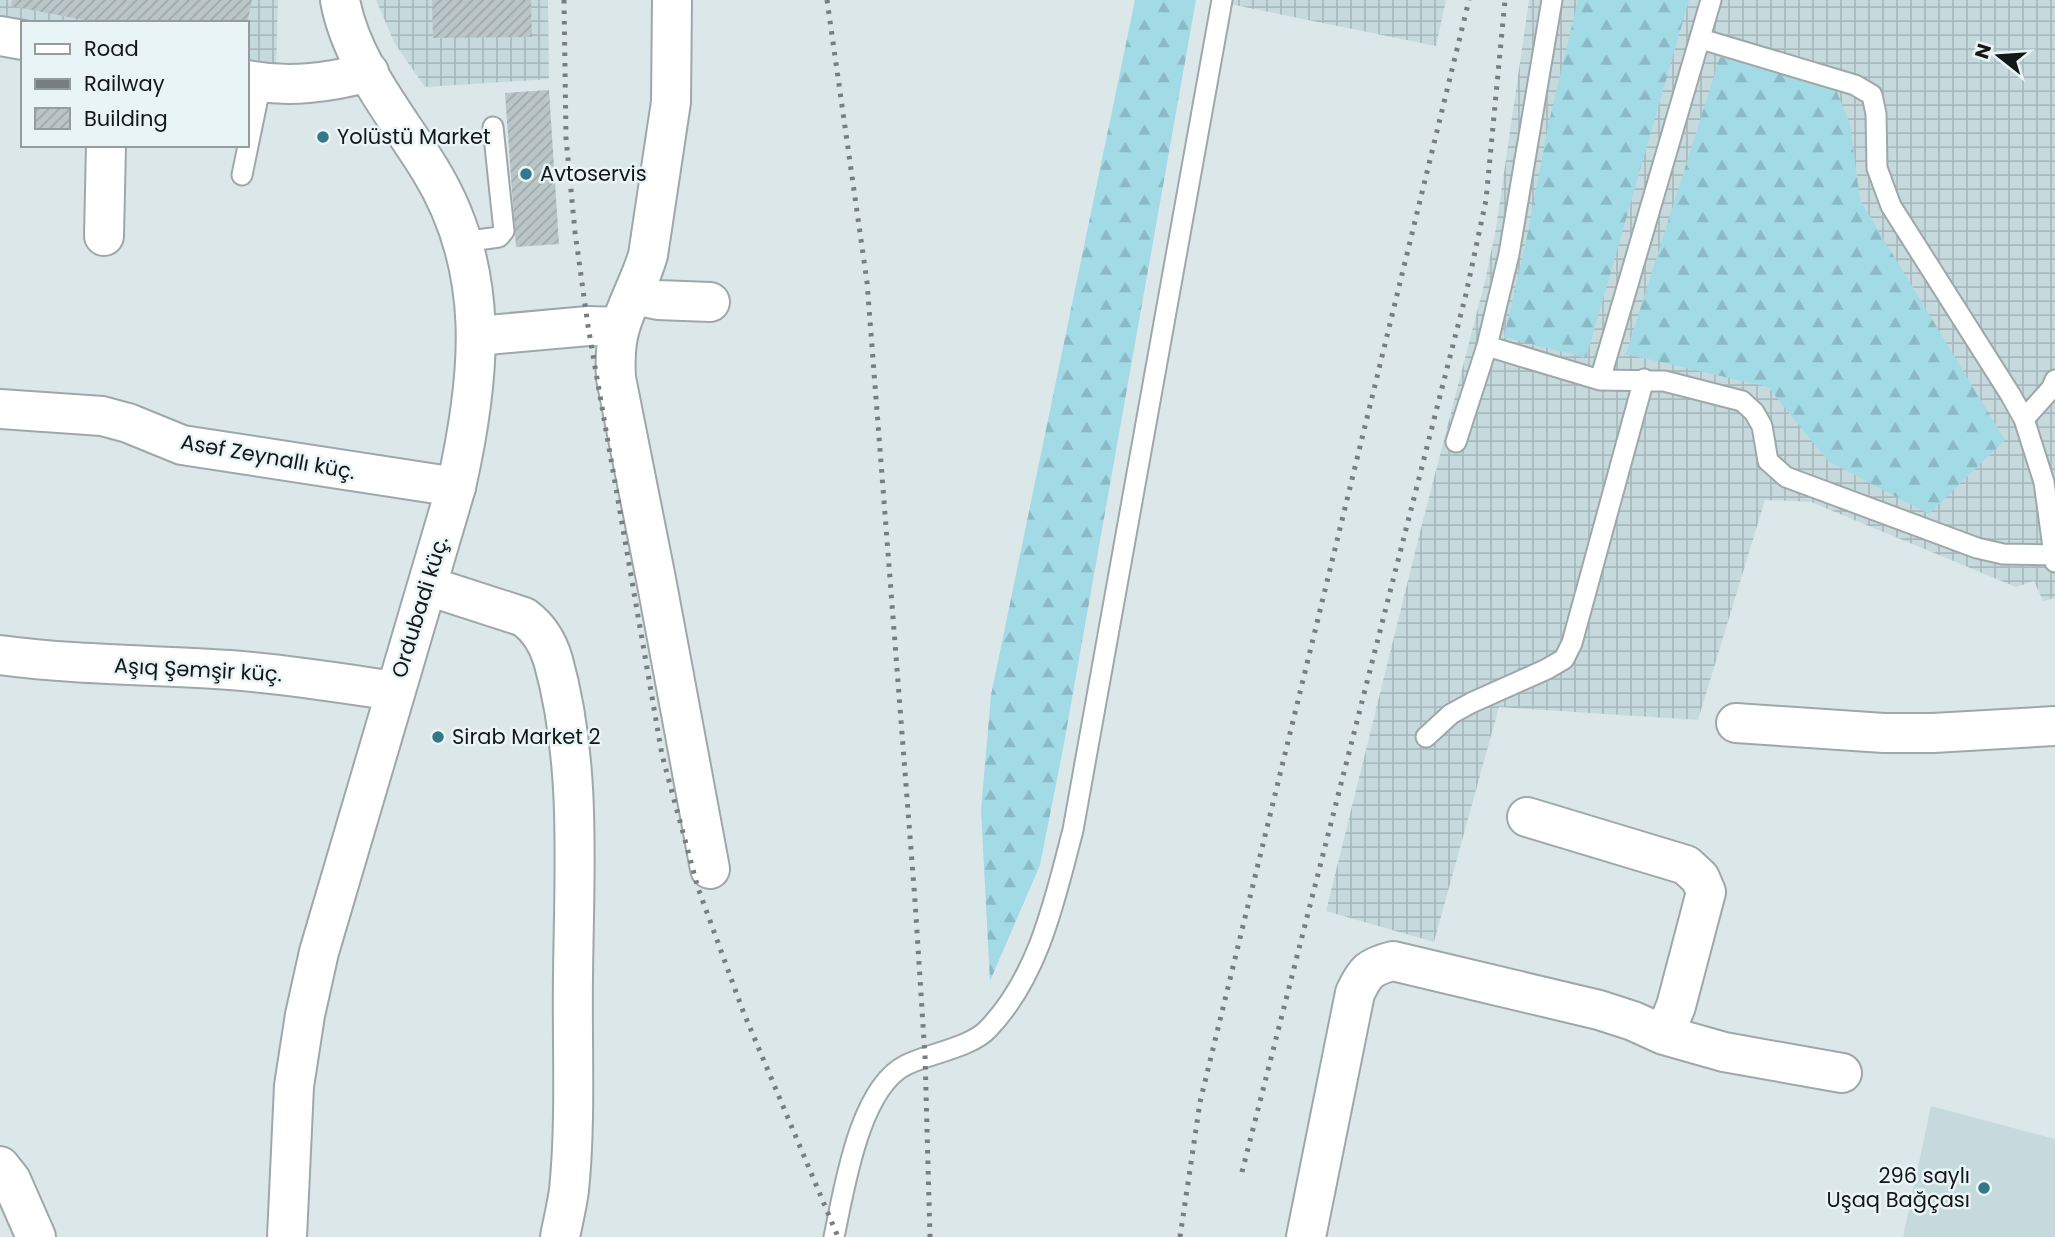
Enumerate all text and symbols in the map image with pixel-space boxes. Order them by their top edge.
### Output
legend [21,21,248,147]
north arrow [1964,21,2034,91]
text: Road [84,34,139,63]
text: N [1968,40,1998,62]
text: Railway [84,69,165,98]
text: Building [84,104,168,133]
place label: Yolüstü Market [337,122,491,151]
marker: Yolüstü Market [315,129,331,145]
place label: Avtoservis [540,159,647,188]
marker: Avtoservis [518,166,534,182]
street label: Asəf Zeynallı küç. [178,427,358,486]
street label: Ordubadi küç. [384,532,455,681]
street label: Aşıq Şəmşir küç. [113,651,283,688]
place label: Sirab Market 2 [452,722,601,751]
marker: Sirab Market 2 [430,729,446,745]
place label: 296 saylı Uşaq Bağçası [1827,1161,1970,1214]
marker: 296 saylı Uşaq Bağçası [1976,1180,1992,1196]

